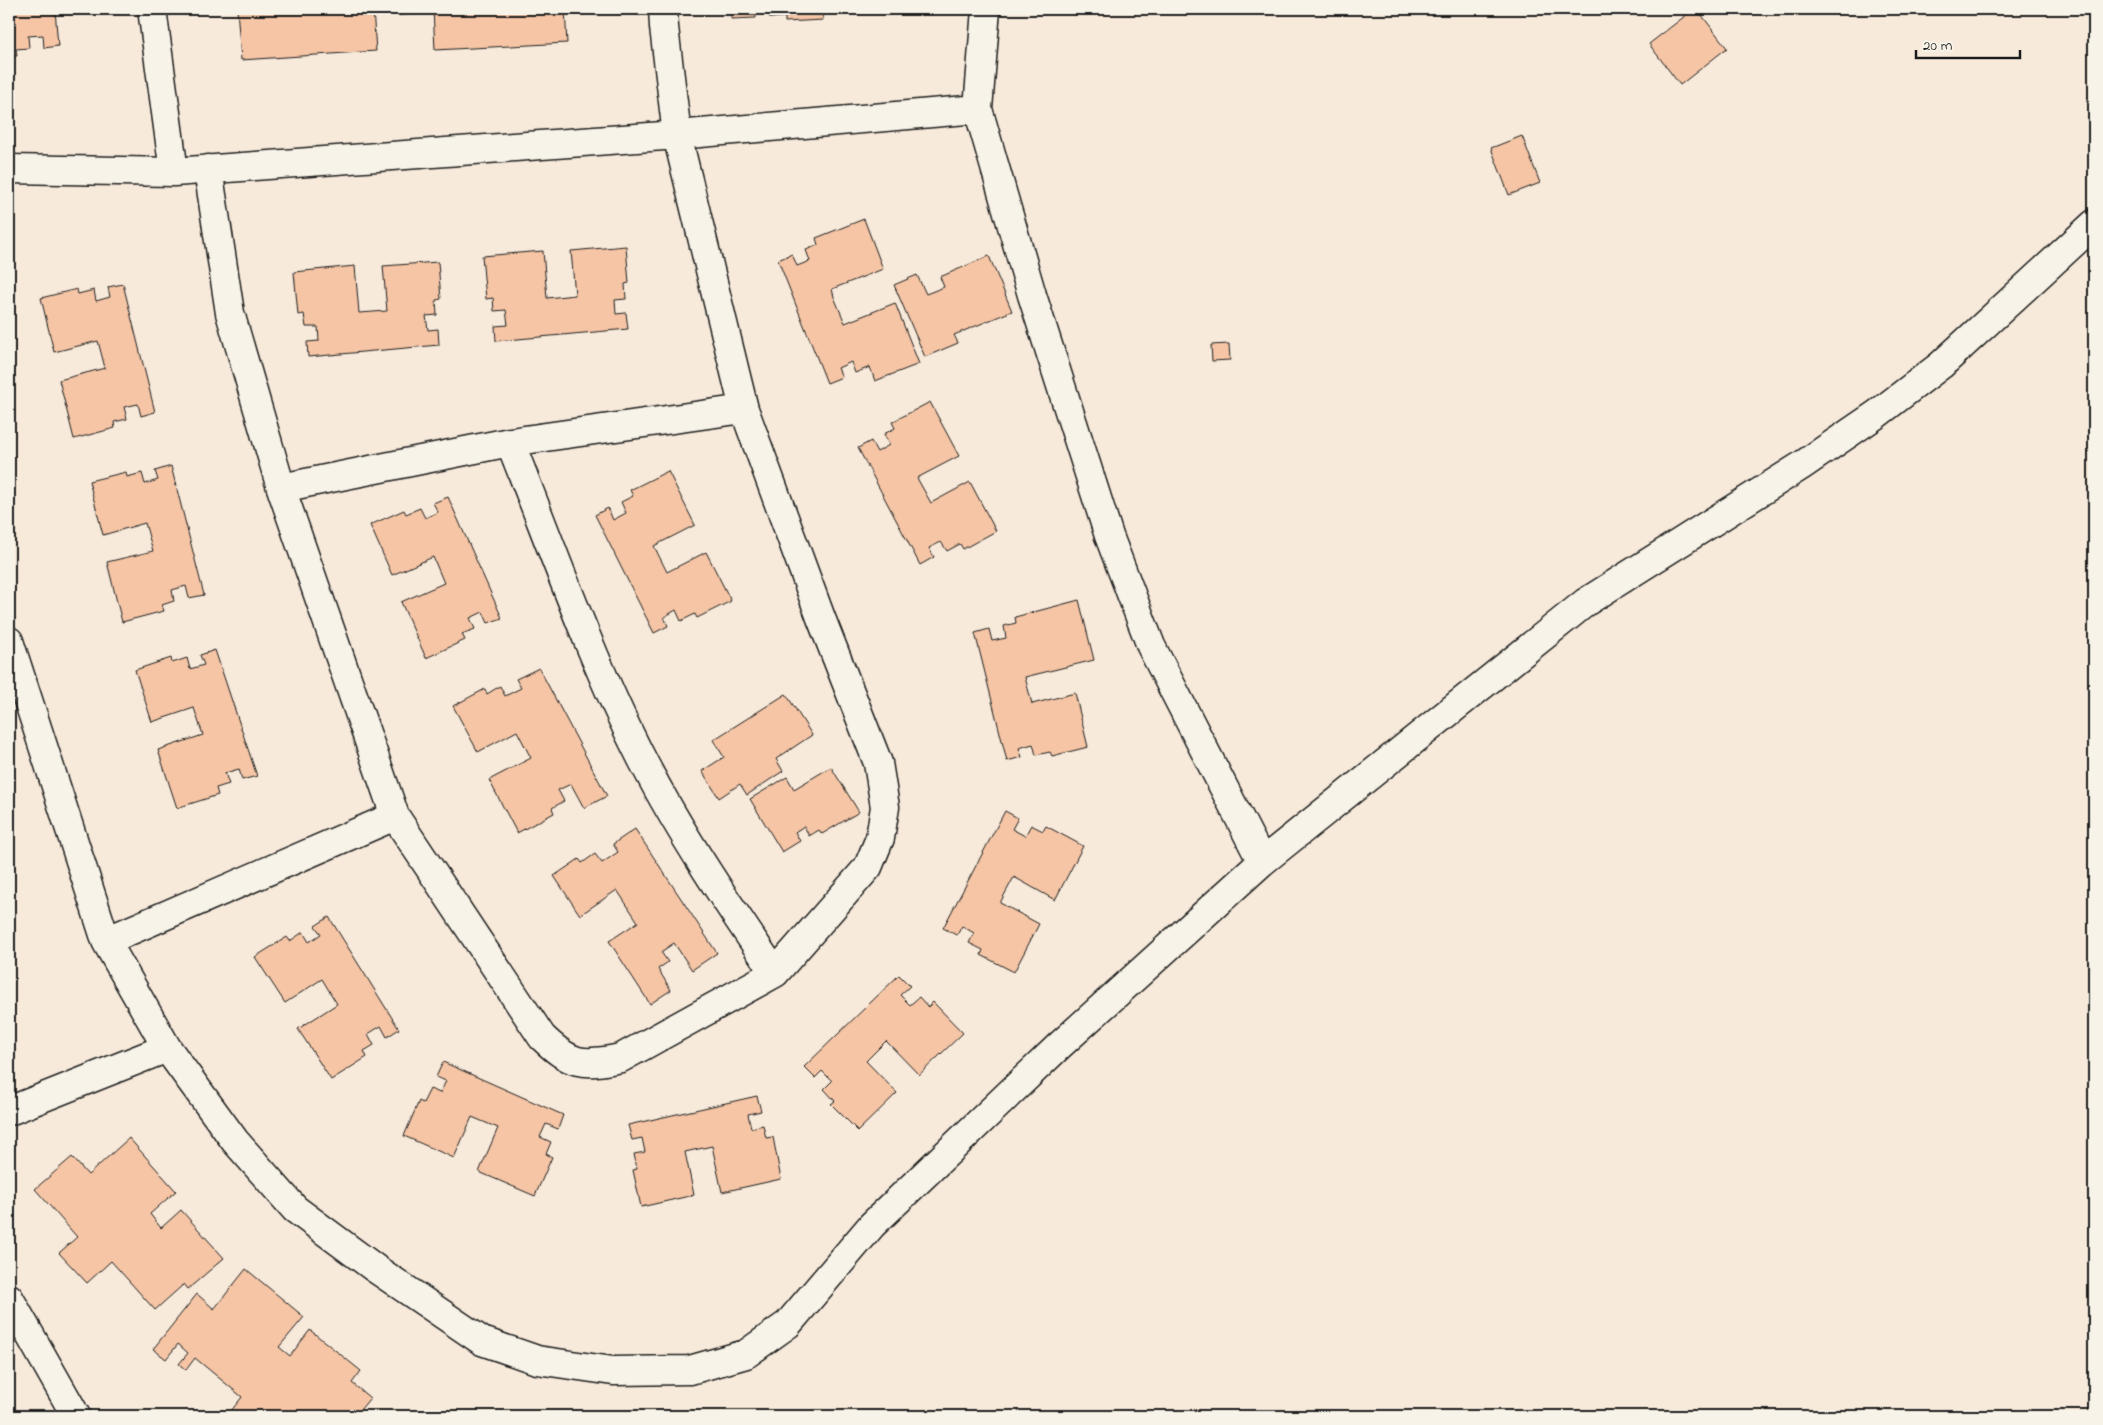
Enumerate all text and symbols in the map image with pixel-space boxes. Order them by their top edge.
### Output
scale bar [1916,28,2019,60]
text: 20 m [1923,35,1953,57]

